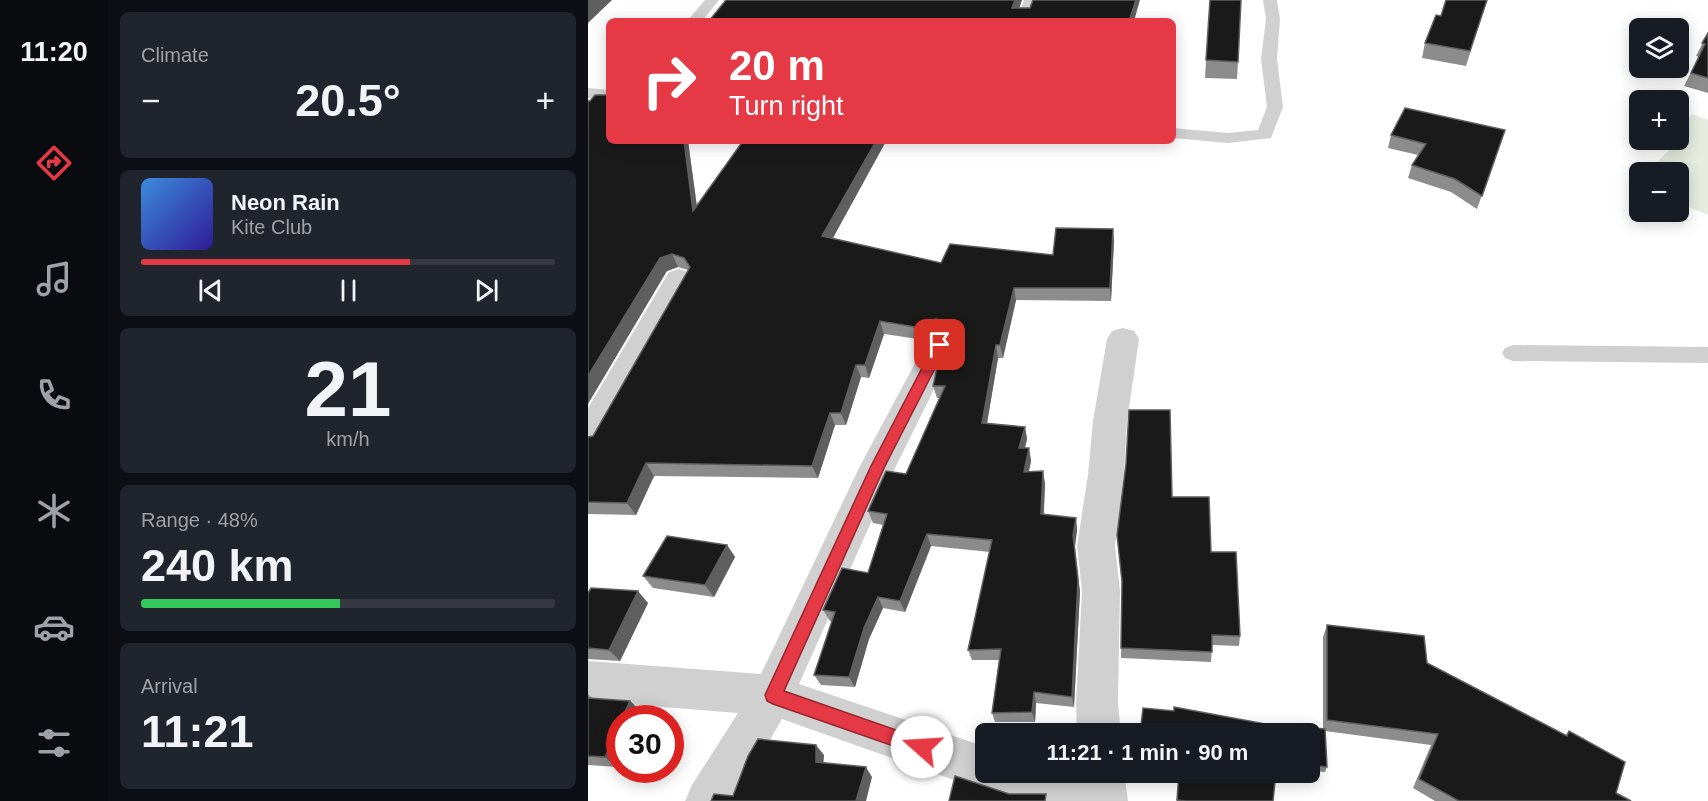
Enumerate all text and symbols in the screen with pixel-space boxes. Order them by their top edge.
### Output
map controls [1629,18,1689,222]
button: layers [1629,18,1689,78]
text: 11:20 [20,37,88,67]
icon: right [630,42,708,120]
text: 20 m [729,42,825,89]
text: Climate [141,44,209,66]
text: 20.5° [295,75,401,126]
text: − [141,82,160,119]
text: + [536,82,555,119]
button: + [1629,90,1689,150]
text: Turn right [729,91,844,121]
icon: directions [33,142,75,184]
button: − [1629,162,1689,222]
text: Neon Rain [231,190,340,215]
text: Kite Club [231,216,312,238]
icon: music [33,258,75,300]
icon: previous [194,274,227,307]
icon: pause [332,274,365,307]
icon: next [470,274,503,307]
pin [914,319,965,370]
icon: arrive [923,328,956,361]
text: 21 [305,345,391,433]
icon: phone [33,374,75,416]
text: km/h [326,428,370,450]
icon: climate [33,490,75,532]
text: Range · 48% [141,509,258,531]
text: 240 km [141,540,294,591]
icon: car [33,606,75,648]
text: Arrival [141,675,198,697]
speed limit sign: 30 [606,705,684,783]
text: 11:21 [141,706,254,757]
position arrow [890,715,954,779]
icon: filters [33,722,75,764]
text: 11:21 · 1 min · 90 m [1047,740,1248,765]

